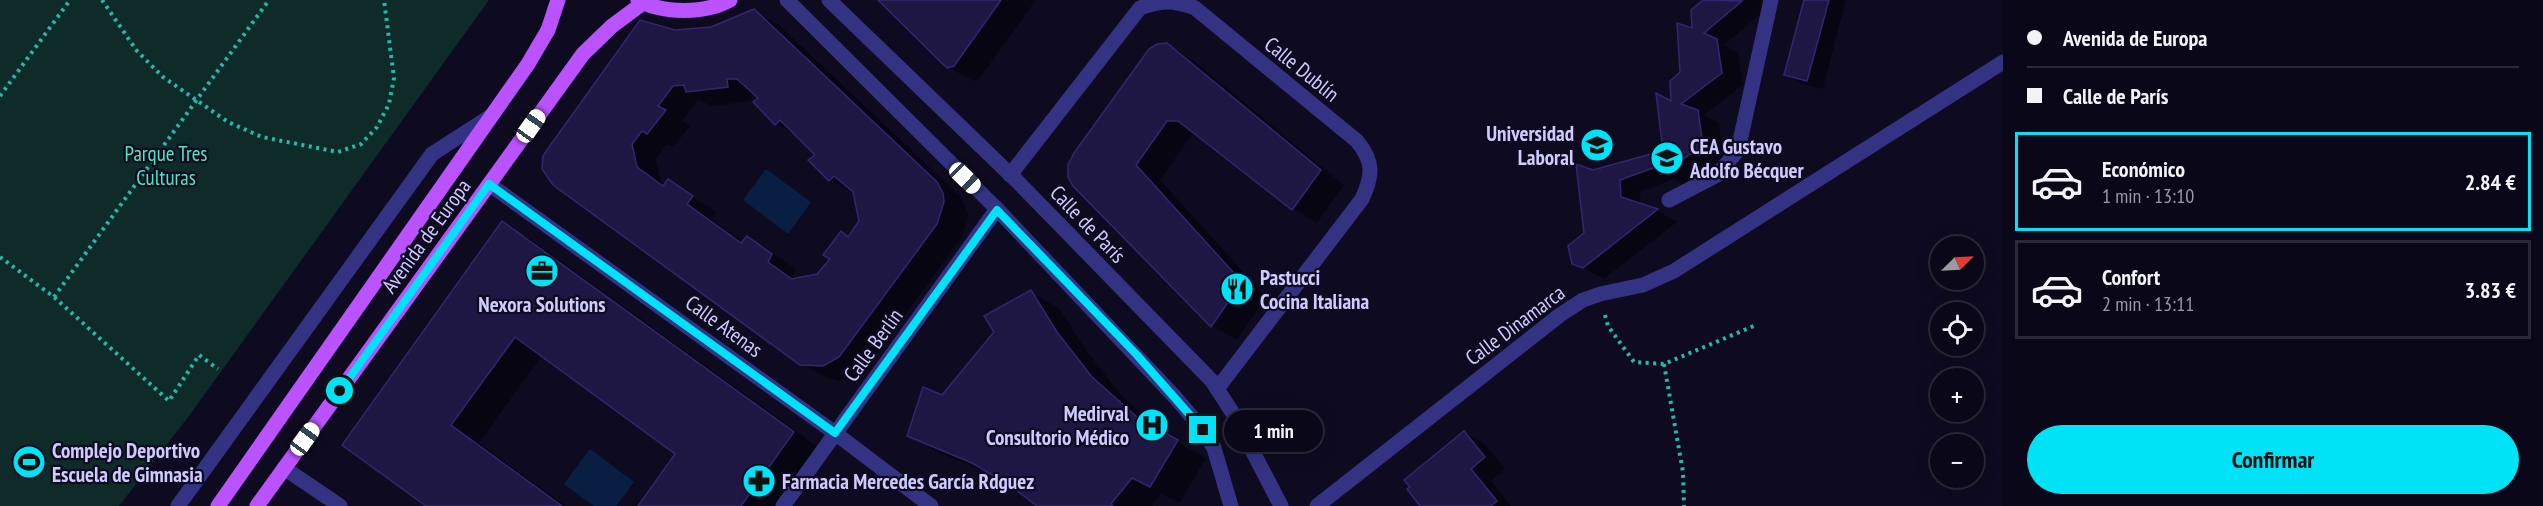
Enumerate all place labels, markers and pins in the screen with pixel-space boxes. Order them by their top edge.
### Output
place label: Universidad Laboral [1486,120,1575,171]
school or university icon: Universidad Laboral [1579,127,1615,163]
place label: CEA Gustavo Adolfo Bécquer [1689,133,1805,184]
school or university icon: CEA Gustavo Adolfo Bécquer [1649,140,1685,176]
office icon: Nexora Solutions [524,253,560,289]
place label: Pastucci Cocina Italiana [1260,264,1370,315]
restaurant icon: Pastucci Cocina Italiana [1219,271,1255,307]
place label: Nexora Solutions [478,291,606,318]
place label: Medirval Consultorio Médico [986,400,1130,451]
hospital icon: Medirval Consultorio Médico [1134,407,1170,443]
place label: Complejo Deportivo Escuela de Gimnasia [52,437,203,488]
sports icon: Complejo Deportivo Escuela de Gimnasia [11,444,47,480]
pharmacy icon: Farmacia Mercedes García Rdguez [741,463,777,499]
place label: Farmacia Mercedes García Rdguez [782,468,1034,495]

